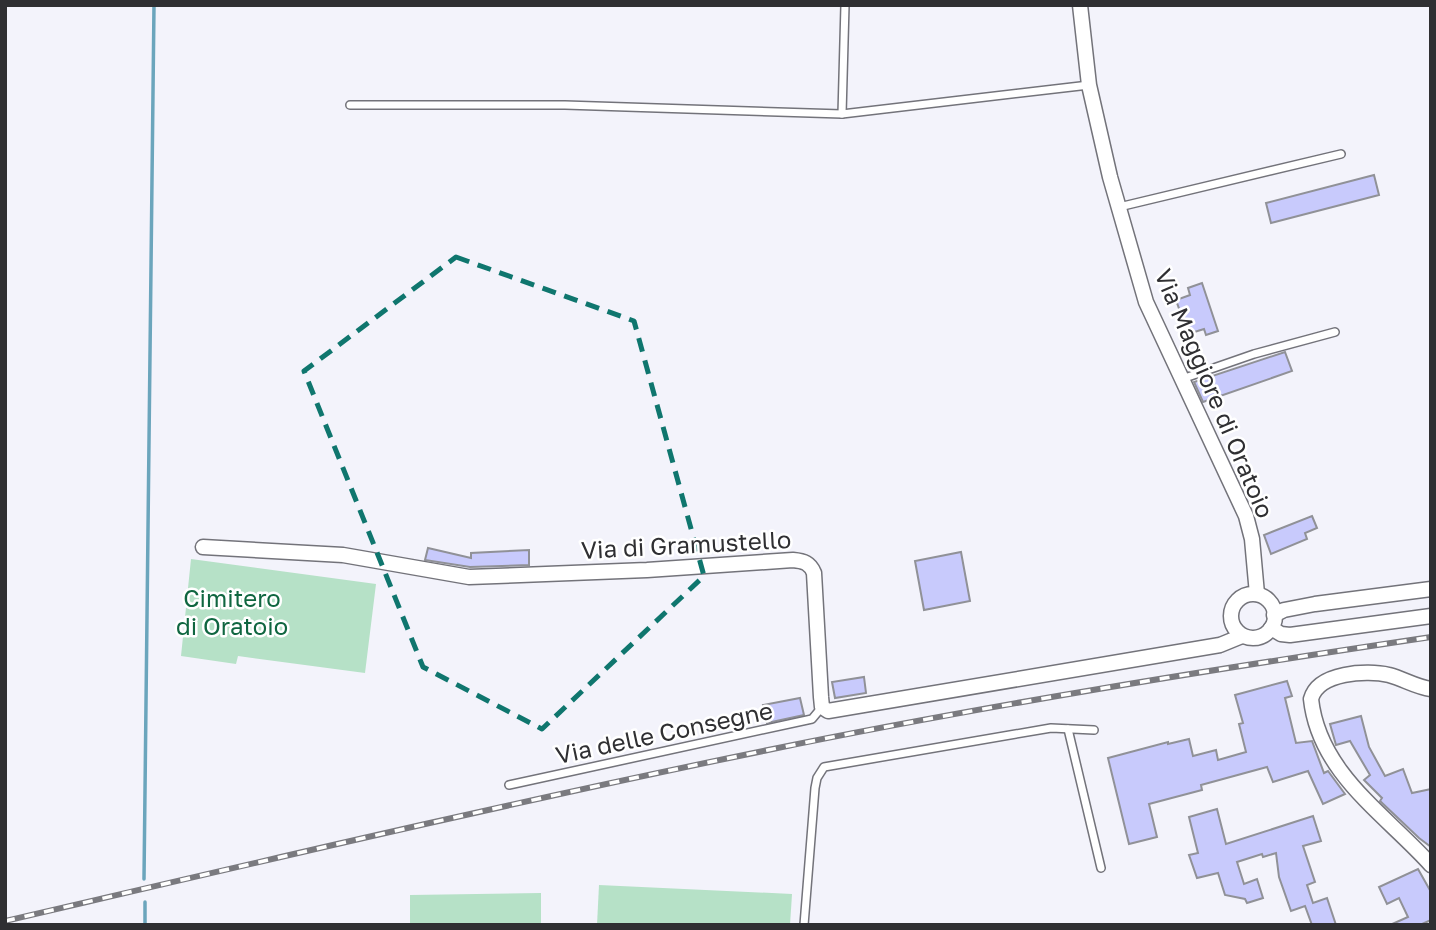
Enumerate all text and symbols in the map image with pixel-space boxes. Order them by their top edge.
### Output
street label: Via Maggiore di Oratoio [1149,264,1281,522]
street label: Via di Gramustello [580,524,792,564]
park label: Cimitero di Oratoio [176,583,288,640]
street label: Via delle Consegne [553,695,775,769]

